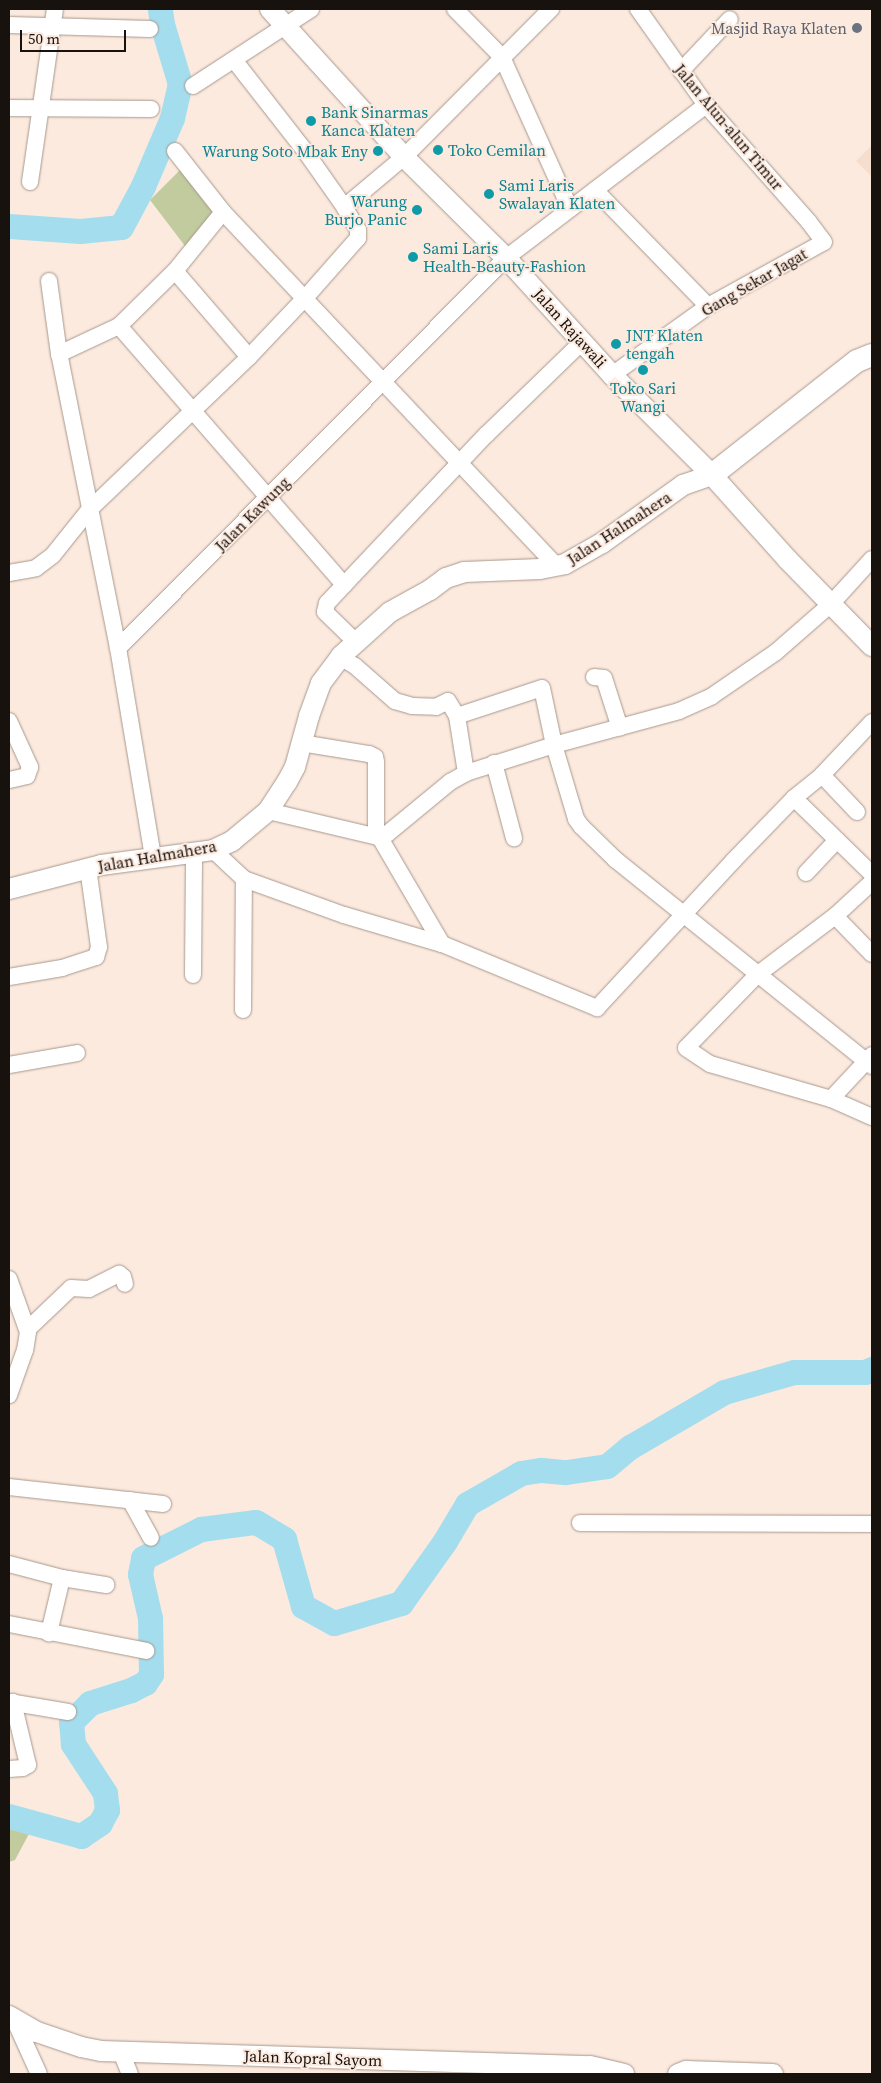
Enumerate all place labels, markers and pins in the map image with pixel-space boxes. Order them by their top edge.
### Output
place label: Masjid Raya Klaten [711,18,847,38]
marker: Masjid Raya Klaten [851,22,863,34]
place label: Bank Sinarmas Kanca Klaten [321,102,428,140]
marker: Bank Sinarmas Kanca Klaten [305,115,317,127]
place label: Toko Cemilan [448,140,546,160]
place label: Warung Soto Mbak Eny [202,141,368,161]
marker: Toko Cemilan [432,144,444,156]
marker: Warung Soto Mbak Eny [372,145,384,157]
place label: Sami Laris Swalayan Klaten [499,175,615,213]
marker: Sami Laris Swalayan Klaten [483,188,495,200]
place label: Warung Burjo Panic [324,191,407,229]
marker: Warung Burjo Panic [411,204,423,216]
place label: Sami Laris Health-Beauty-Fashion [423,238,586,276]
marker: Sami Laris Health-Beauty-Fashion [407,251,419,263]
place label: JNT Klaten tengah [626,325,704,363]
marker: JNT Klaten tengah [610,338,622,350]
marker: Toko Sari Wangi [637,364,649,376]
place label: Toko Sari Wangi [610,378,676,416]

